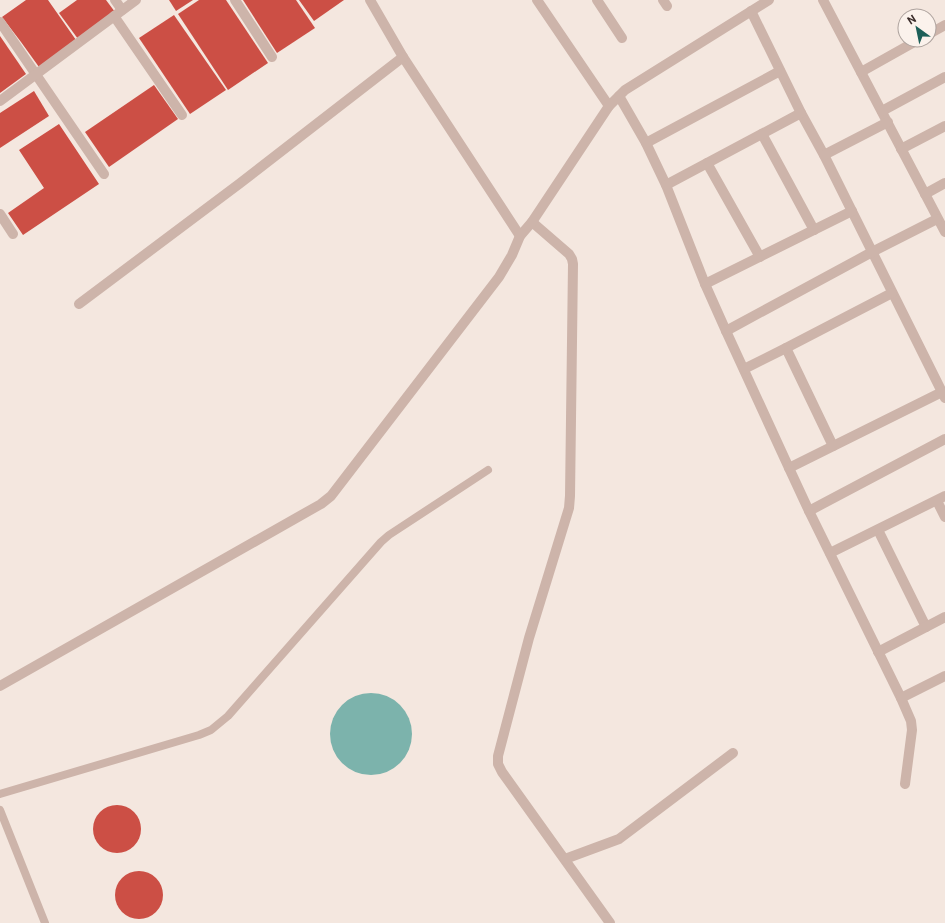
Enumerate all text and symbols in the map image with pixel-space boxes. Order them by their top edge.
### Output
north arrow [897,8,937,48]
text: N [905,12,919,28]

